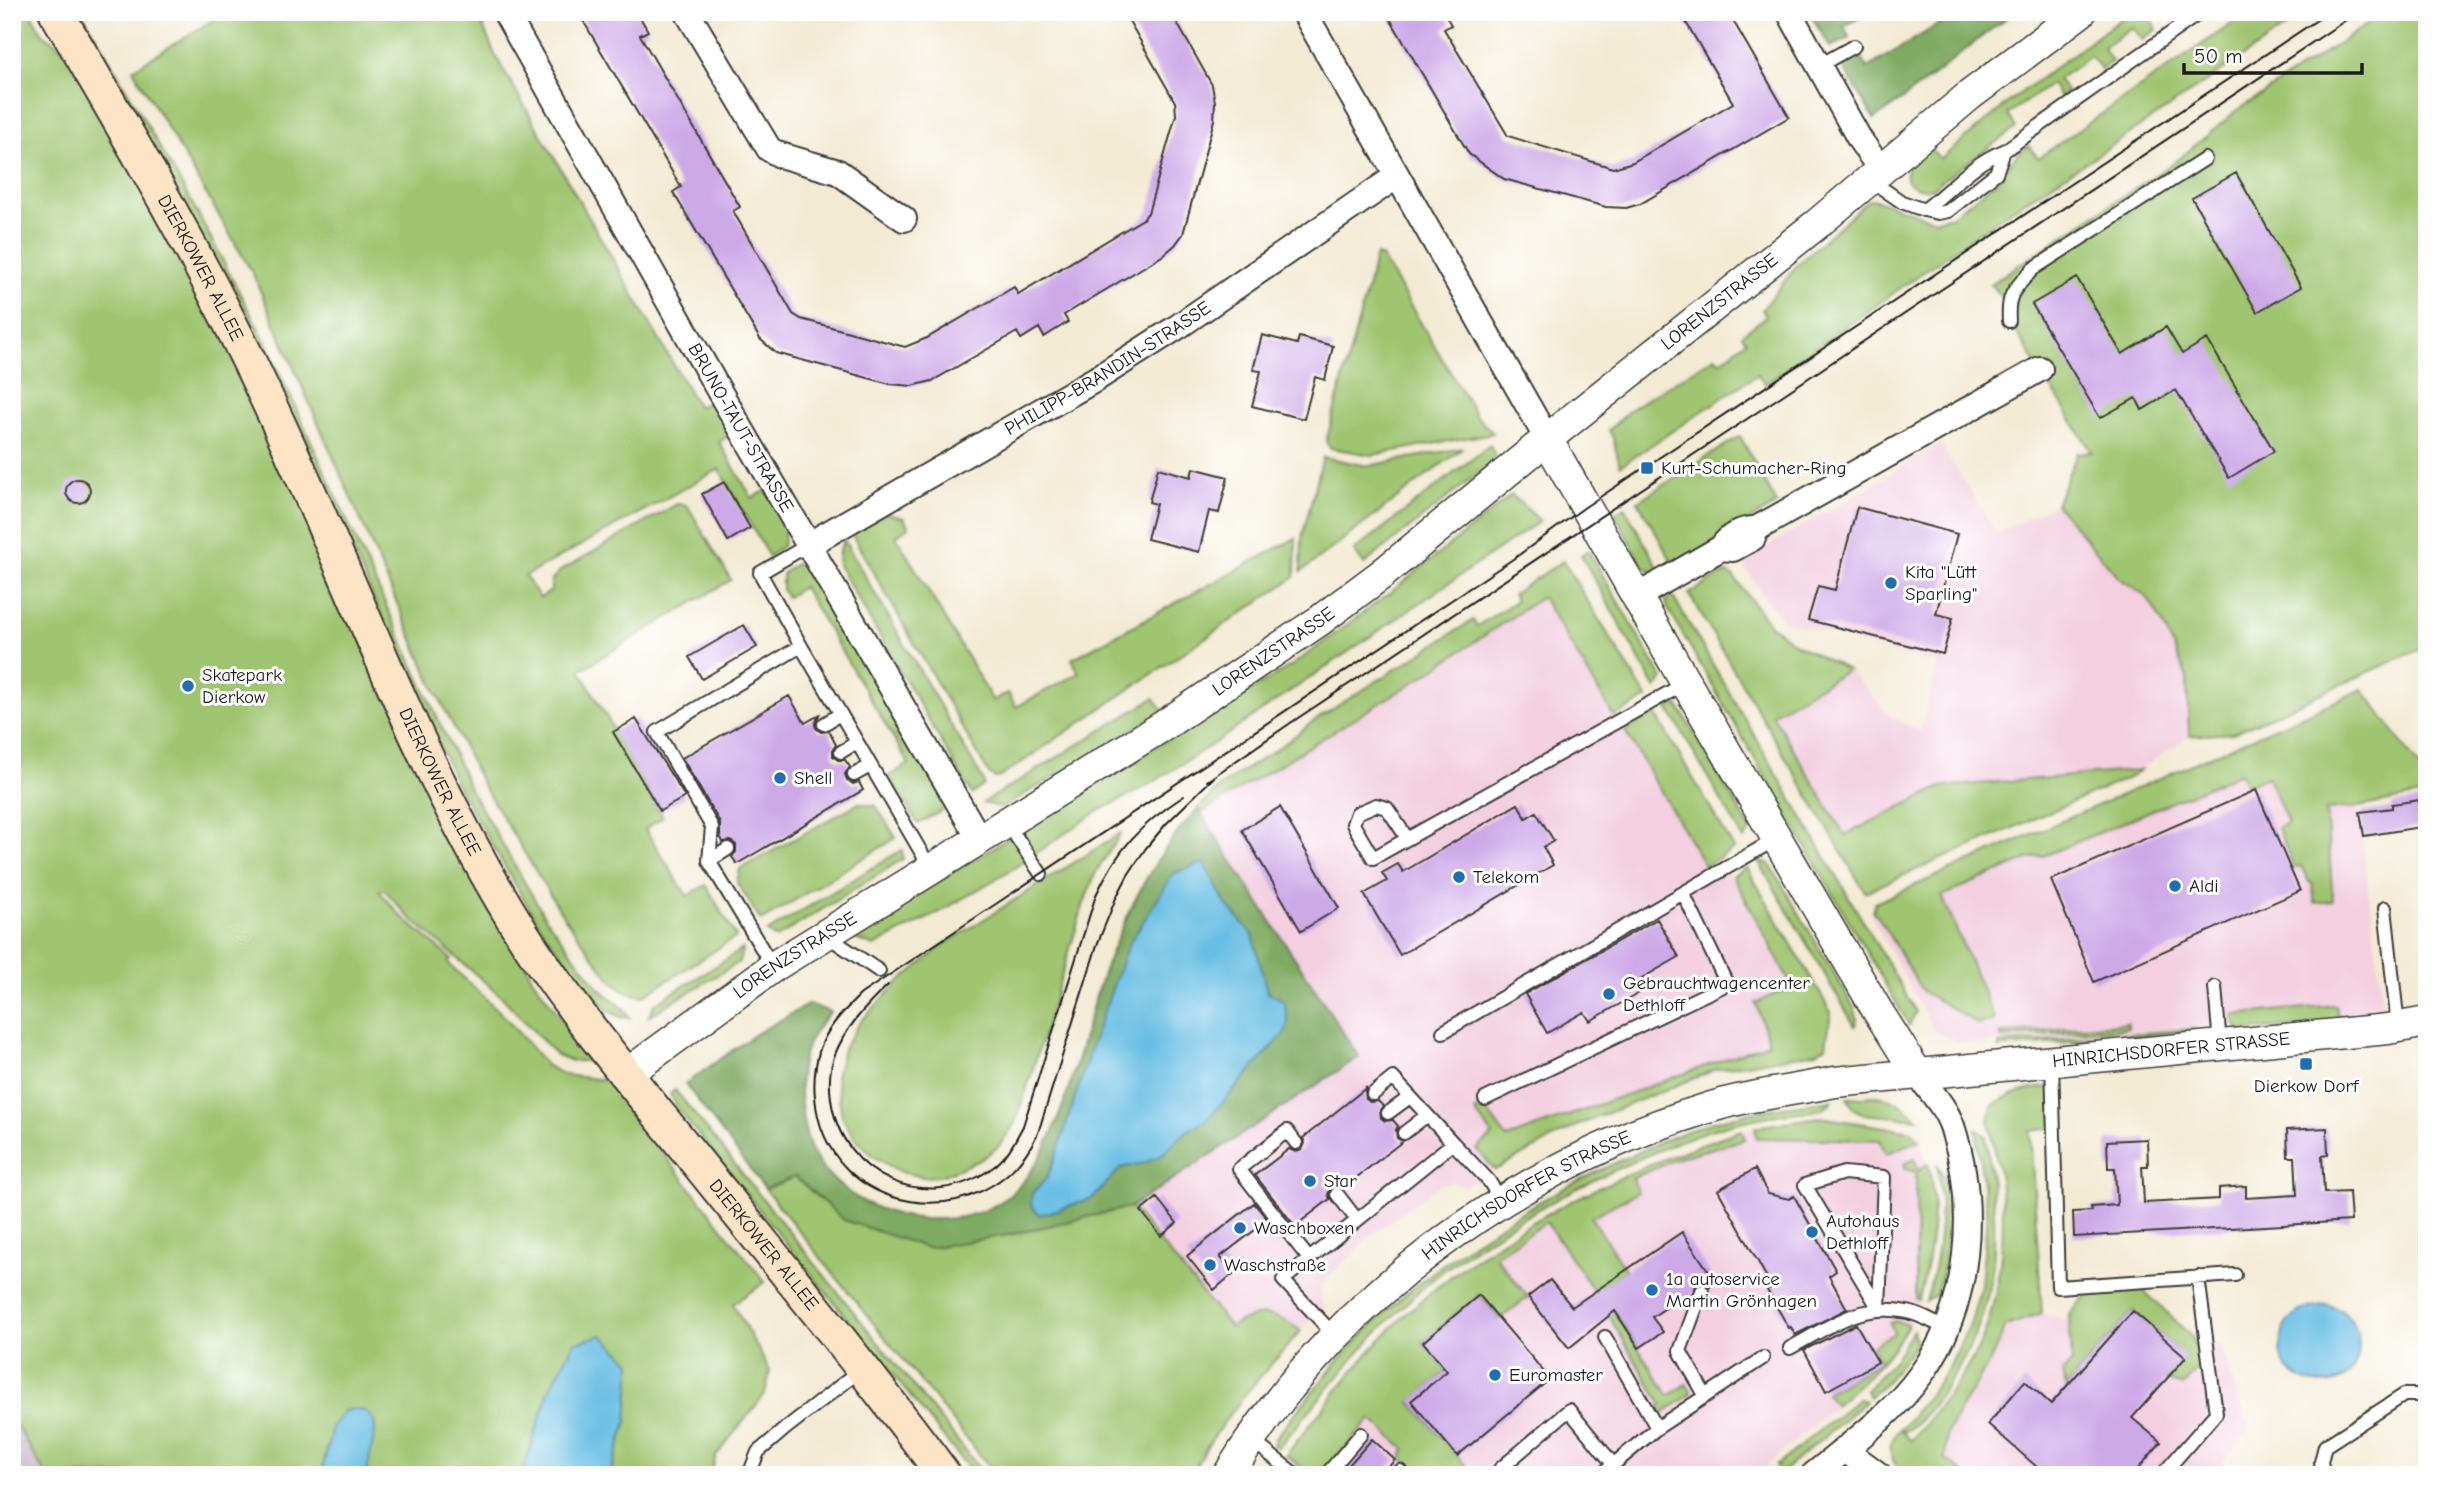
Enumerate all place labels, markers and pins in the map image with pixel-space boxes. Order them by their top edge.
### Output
place label: Kurt-Schumacher-Ring [1661,457,1847,479]
marker: Kurt-Schumacher-Ring [1639,460,1655,476]
place label: Kita "Lütt Sparling" [1905,561,1977,605]
marker: Kita "Lütt Sparling" [1883,575,1899,591]
place label: Skatepark Dierkow [202,664,283,708]
marker: Skatepark Dierkow [180,678,196,694]
place label: Shell [794,767,833,789]
marker: Shell [772,770,788,786]
place label: Telekom [1473,866,1539,888]
marker: Telekom [1451,869,1467,885]
place label: Aldi [2189,875,2219,897]
marker: Aldi [2167,878,2183,894]
place label: Gebrauchtwagencenter Dethloff [1623,972,1810,1016]
marker: Gebrauchtwagencenter Dethloff [1601,986,1617,1002]
marker: Dierkow Dorf [2298,1056,2314,1072]
place label: Dierkow Dorf [2254,1075,2360,1097]
place label: Star [1324,1170,1357,1192]
marker: Star [1302,1173,1318,1189]
place label: Autohaus Dethloff [1826,1210,1899,1254]
place label: Waschboxen [1254,1217,1355,1239]
marker: Waschboxen [1232,1220,1248,1236]
marker: Autohaus Dethloff [1804,1224,1820,1240]
place label: Waschstraße [1224,1254,1326,1276]
marker: Waschstraße [1202,1257,1218,1273]
place label: 1a autoservice Martin Grönhagen [1666,1268,1817,1312]
marker: 1a autoservice Martin Grönhagen [1644,1282,1660,1298]
place label: Euromaster [1509,1364,1603,1386]
marker: Euromaster [1487,1367,1503,1383]

